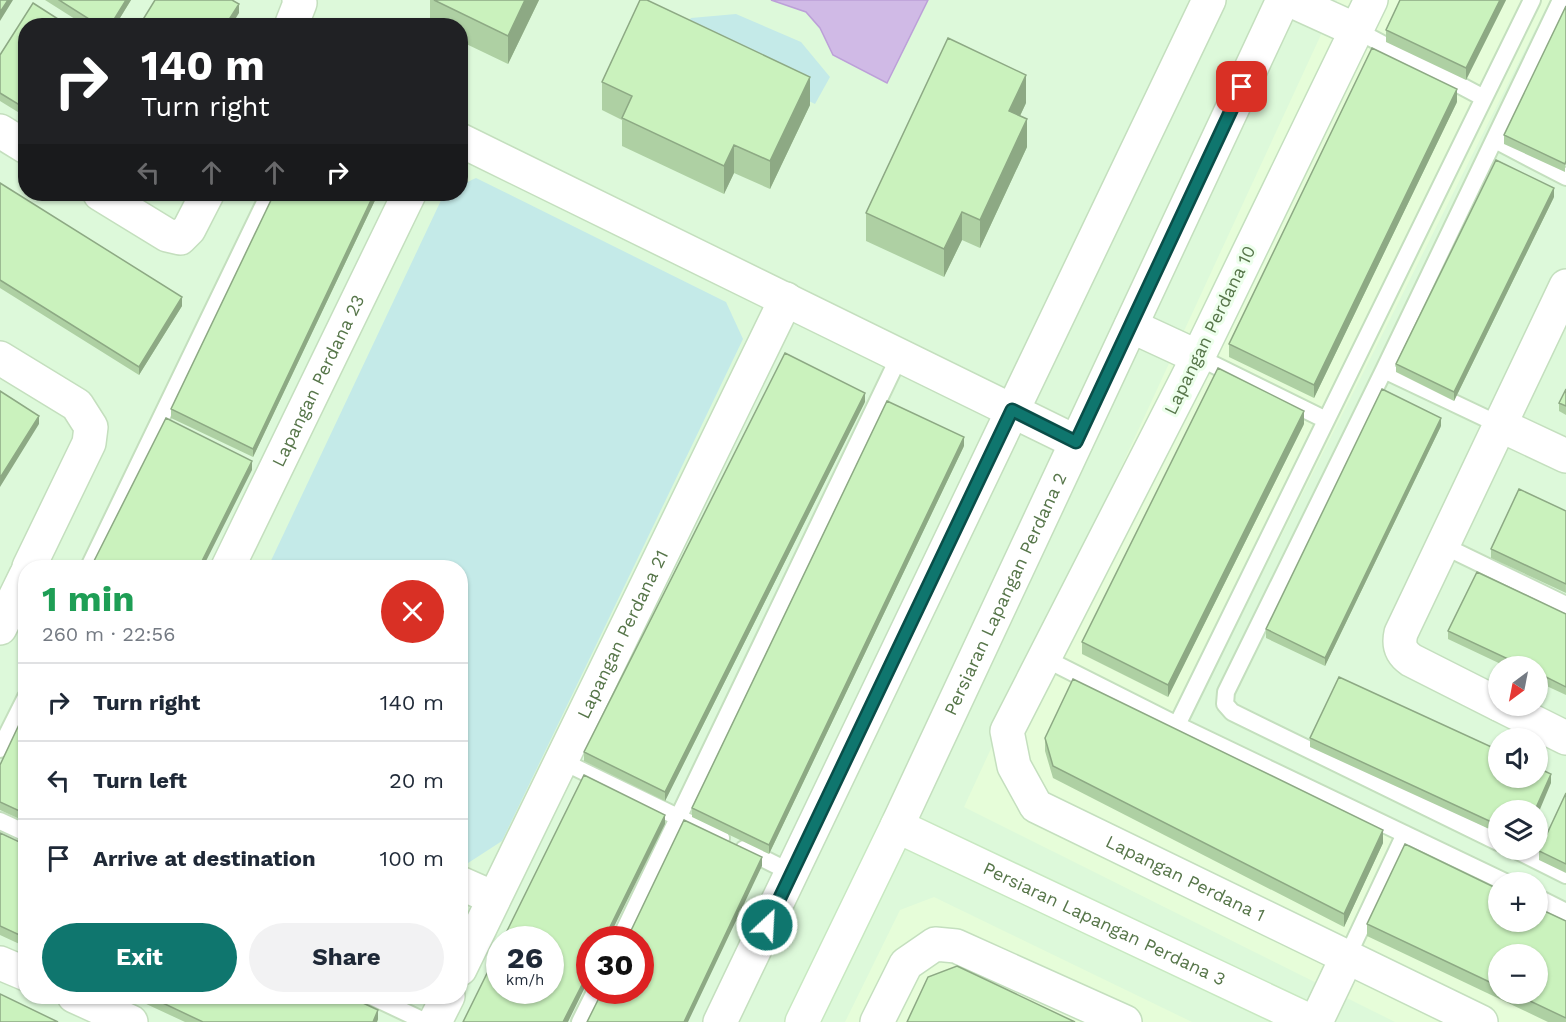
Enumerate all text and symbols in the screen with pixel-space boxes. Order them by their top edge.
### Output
text: 140 m [141,41,265,90]
icon: right [42,42,120,120]
pin [1216,61,1267,112]
icon: arrive [1225,70,1258,103]
text: Turn right [141,91,270,123]
icon: left [132,156,165,189]
icon: ahead [195,156,228,189]
icon: ahead [258,156,291,189]
icon: right [321,156,354,189]
street label: Lapangan Perdana 10 [1160,242,1260,418]
street label: Lapangan Perdana 23 [267,291,369,470]
street label: Persiaran Lapangan Perdana 2 [939,469,1071,719]
street label: Lapangan Perdana 21 [572,546,672,722]
text: 1 min [42,578,134,620]
button: close [381,580,444,643]
text: 260 m · 22:56 [42,622,175,646]
north arrow [1488,656,1548,716]
map controls [1488,656,1548,1004]
icon: right [42,686,75,719]
text: Turn right [93,690,200,715]
text: 140 m [380,690,444,715]
button: sound [1488,728,1548,788]
icon: left [42,764,75,797]
text: Turn left [93,768,187,793]
text: 20 m [389,768,444,793]
button: layers [1488,800,1548,860]
street label: Lapangan Perdana 1 [1103,831,1269,926]
icon: arrive [42,842,75,875]
text: Arrive at destination [93,846,316,871]
text: 100 m [380,846,444,871]
street label: Persiaran Lapangan Perdana 3 [980,857,1229,990]
button: + [1488,872,1548,932]
position arrow [735,893,799,957]
button: Exit [42,923,237,992]
button: Share [249,923,444,992]
speed limit sign: 30 [576,926,654,1004]
text: 26 [507,940,543,975]
button: − [1488,944,1548,1004]
text: km/h [506,971,544,989]

